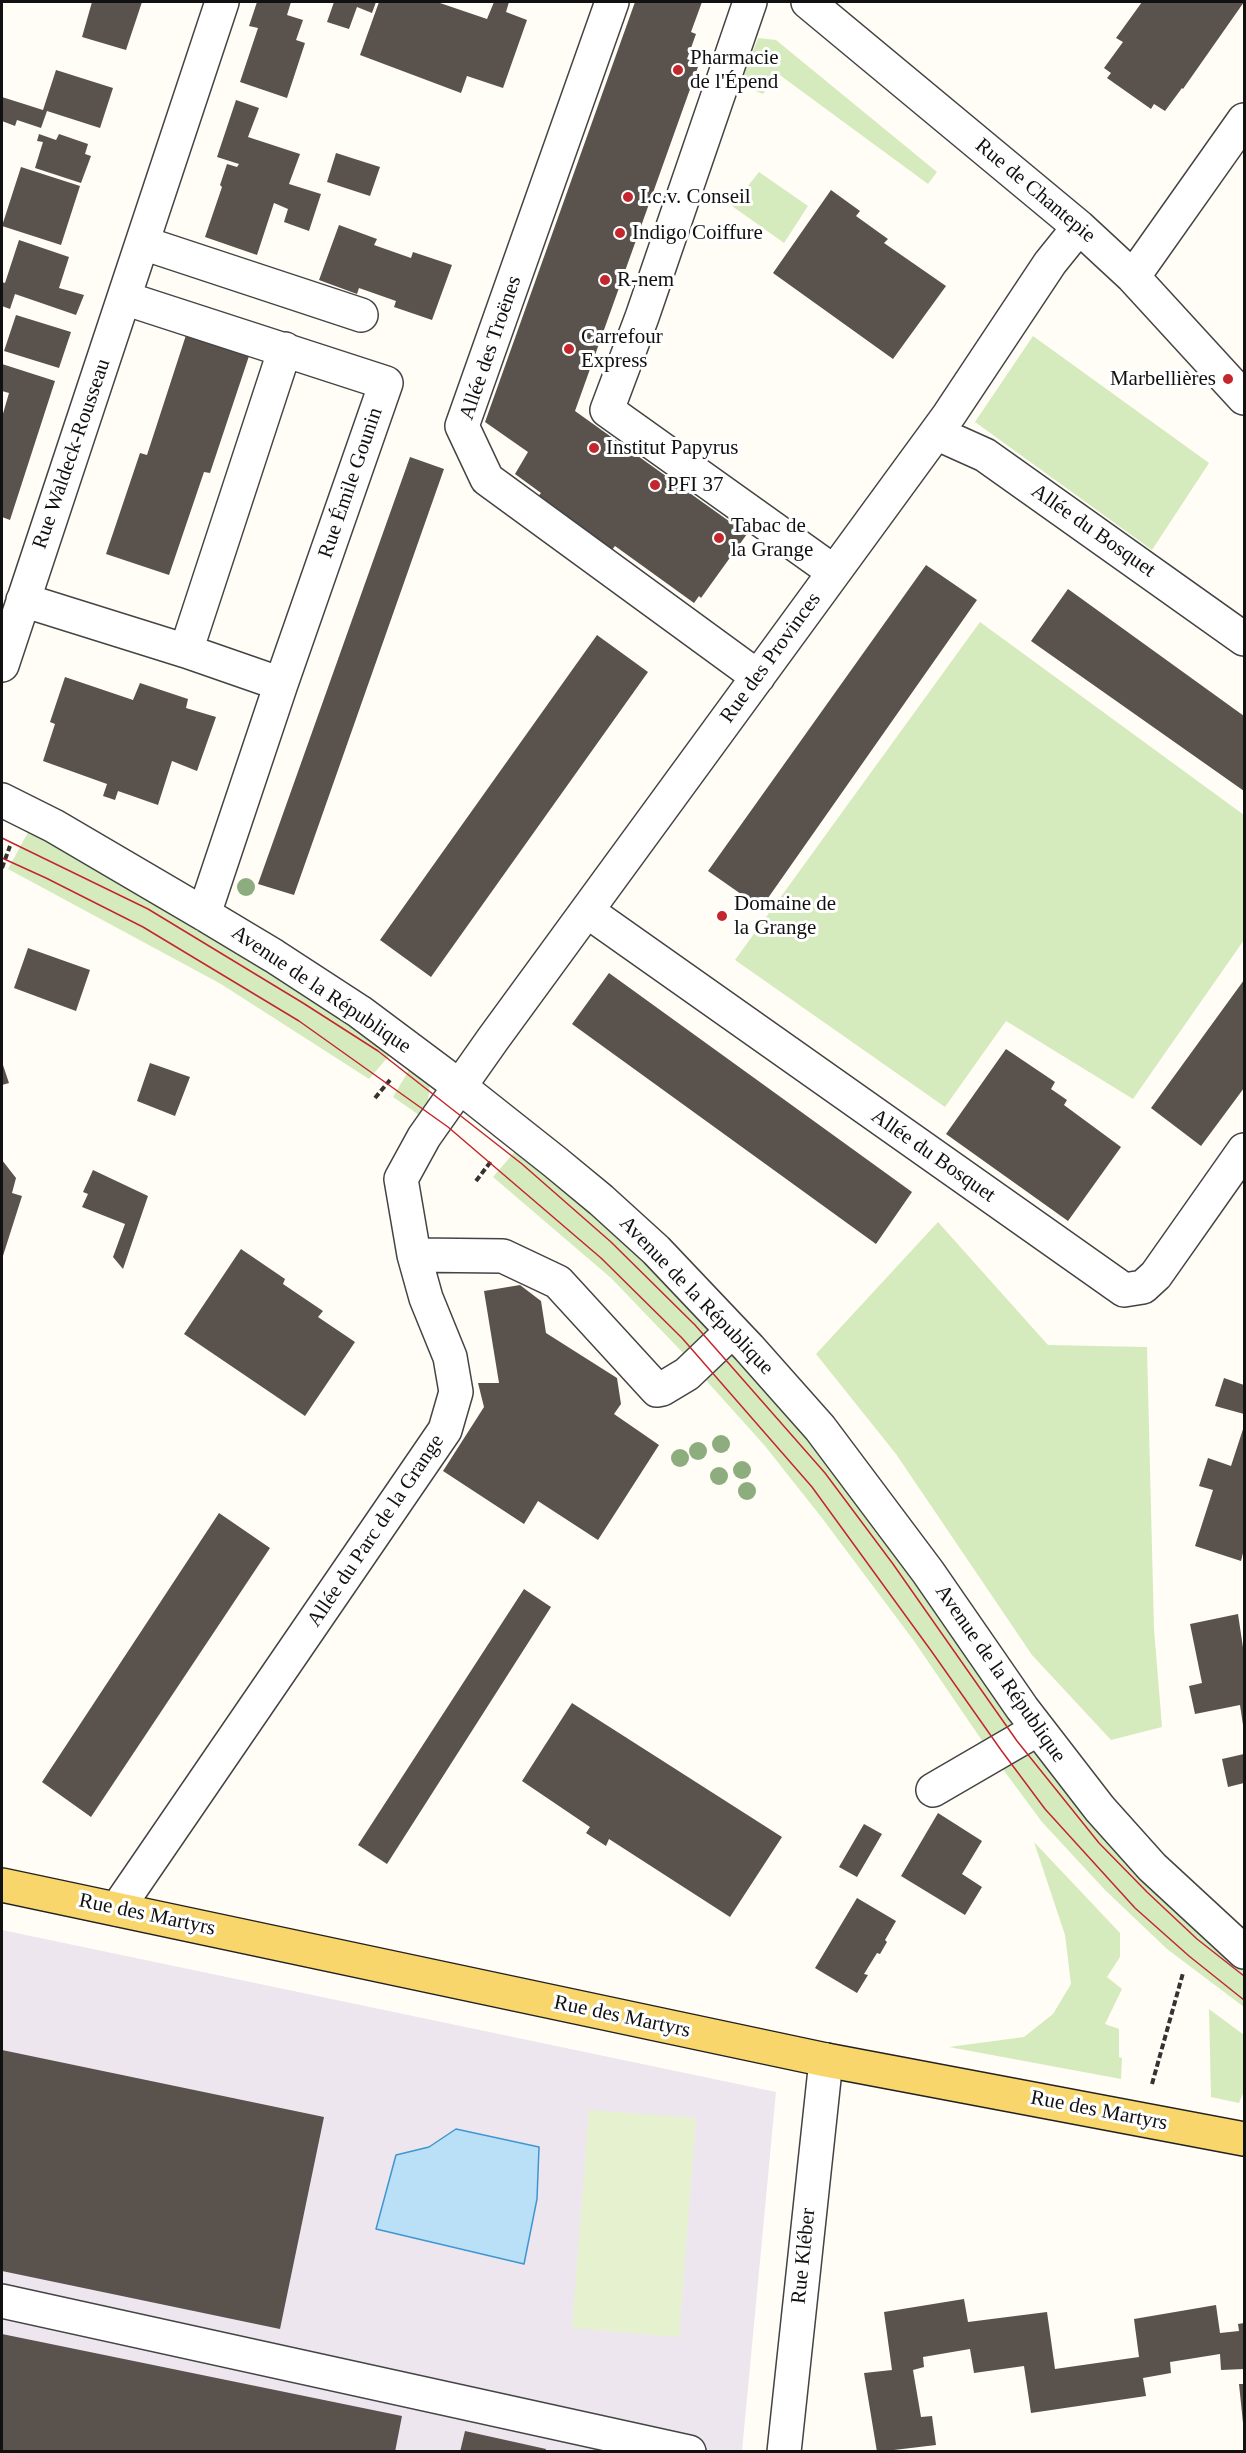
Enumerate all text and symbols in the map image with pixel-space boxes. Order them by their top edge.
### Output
place label: Pharmacie de l'Épend [690,45,779,95]
marker: Pharmacie de l'Épend [671,63,685,77]
street label: Rue de Chantepie [970,133,1100,249]
place label: I.c.v. Conseil [640,184,751,210]
marker: I.c.v. Conseil [621,190,635,204]
place label: Indigo Coiffure [632,220,763,246]
marker: Indigo Coiffure [613,226,627,240]
place label: R-nem [617,267,674,293]
street label: Allée des Troënes [455,273,527,423]
marker: R-nem [598,273,612,287]
place label: Carrefour Express [581,324,663,374]
marker: Carrefour Express [562,342,576,356]
street label: Rue Waldeck-Rousseau [28,356,116,552]
place label: Marbellières [1110,366,1216,392]
marker: Marbellières [1221,372,1235,386]
street label: Rue Émile Gounin [313,404,389,562]
place label: Institut Papyrus [606,435,738,461]
marker: Institut Papyrus [587,441,601,455]
place label: PFI 37 [667,472,724,498]
marker: PFI 37 [648,478,662,492]
street label: Allée du Bosquet [1026,479,1160,583]
place label: Tabac de la Grange [731,513,813,563]
marker: Tabac de la Grange [712,531,726,545]
street label: Rue des Provinces [715,588,827,728]
place label: Domaine de la Grange [734,891,836,941]
marker: Domaine de la Grange [715,909,729,923]
street label: Avenue de la République [226,920,416,1060]
street label: Allée du Bosquet [866,1104,1000,1208]
street label: Avenue de la République [614,1211,778,1381]
street label: Allée du Parc de la Grange [302,1430,450,1632]
street label: Avenue de la République [929,1580,1071,1768]
street label: Rue des Martyrs [76,1888,218,1942]
street label: Rue des Martyrs [551,1990,693,2044]
street label: Rue des Martyrs [1028,2085,1170,2137]
street label: Rue Kléber [786,2207,822,2305]

